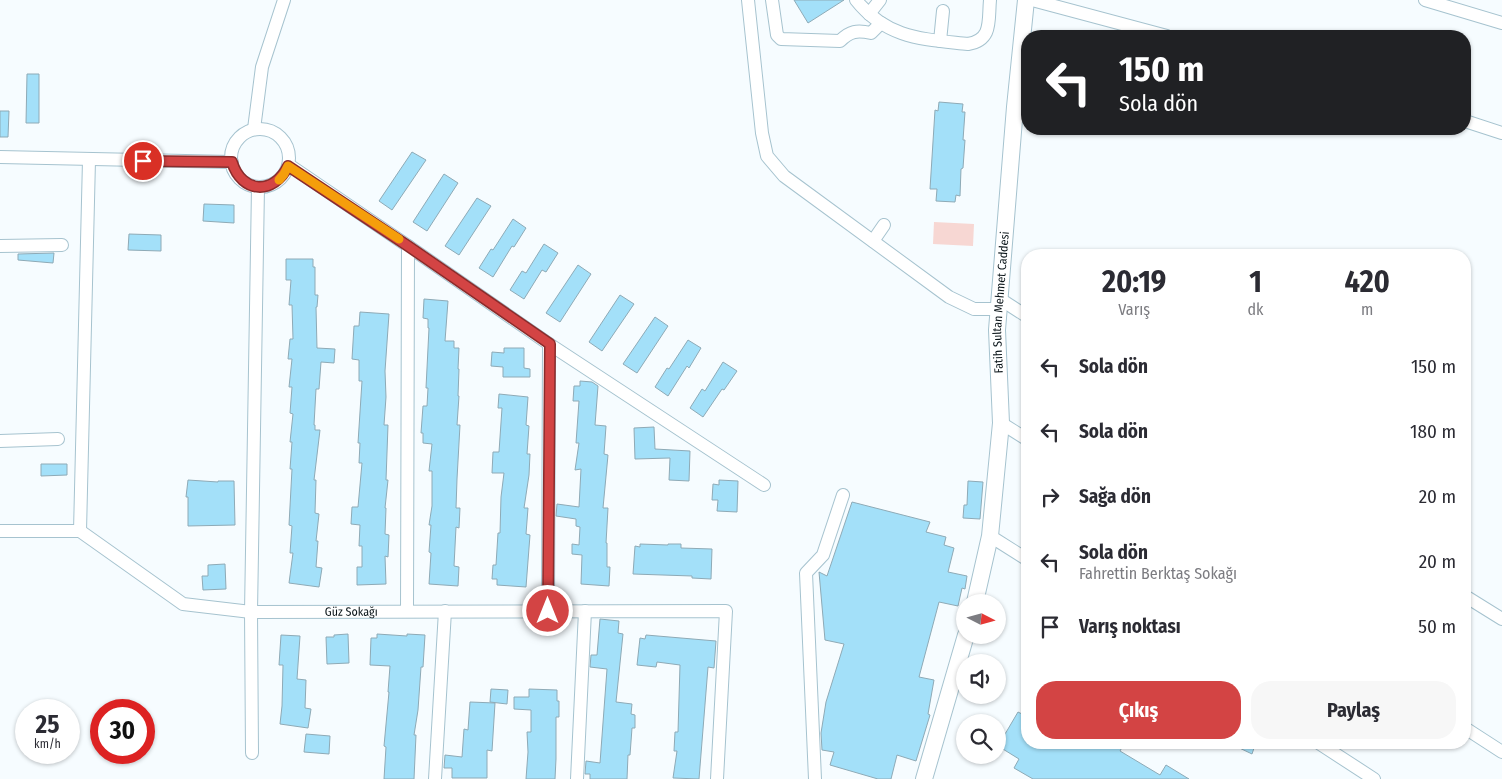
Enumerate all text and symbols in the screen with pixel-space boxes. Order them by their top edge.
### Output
text: 150 m [1119,48,1204,90]
icon: left [1036,50,1101,115]
text: Sola dön [1119,90,1198,117]
pin [122,140,164,182]
icon: arrive [129,147,157,175]
street label: Fatih Sultan Mehmet Caddesi [990,231,1012,374]
text: 20:19 [1102,264,1166,300]
text: 1 [1249,264,1262,300]
text: 420 [1345,264,1390,300]
text: Varış [1118,300,1150,319]
text: dk [1247,300,1264,319]
text: m [1361,300,1373,319]
icon: left [1036,353,1064,381]
text: Sola dön [1079,355,1148,378]
text: 150 m [1411,355,1456,378]
icon: left [1036,418,1064,446]
text: Sola dön [1079,420,1148,443]
text: 180 m [1410,420,1456,443]
icon: right [1036,483,1064,511]
text: Sağa dön [1079,485,1151,508]
text: 20 m [1419,485,1456,508]
text: Sola dön [1079,541,1148,564]
icon: left [1036,548,1064,576]
text: 20 m [1419,550,1456,573]
text: Fahrettin Berktaş Sokağı [1079,564,1237,583]
position arrow [521,584,573,636]
north arrow [956,594,1006,644]
map controls [956,594,1006,764]
street label: Güz Sokağı [325,605,378,619]
icon: arrive [1036,613,1064,641]
text: Varış noktası [1079,615,1181,638]
text: 50 m [1418,615,1456,638]
button: sound [956,654,1006,704]
button: Çıkış [1036,681,1241,739]
button: Paylaş [1251,681,1456,739]
speed limit sign: 30 [90,699,155,764]
text: 25 [36,710,59,740]
button: search [956,714,1006,764]
text: km/h [34,737,61,751]

